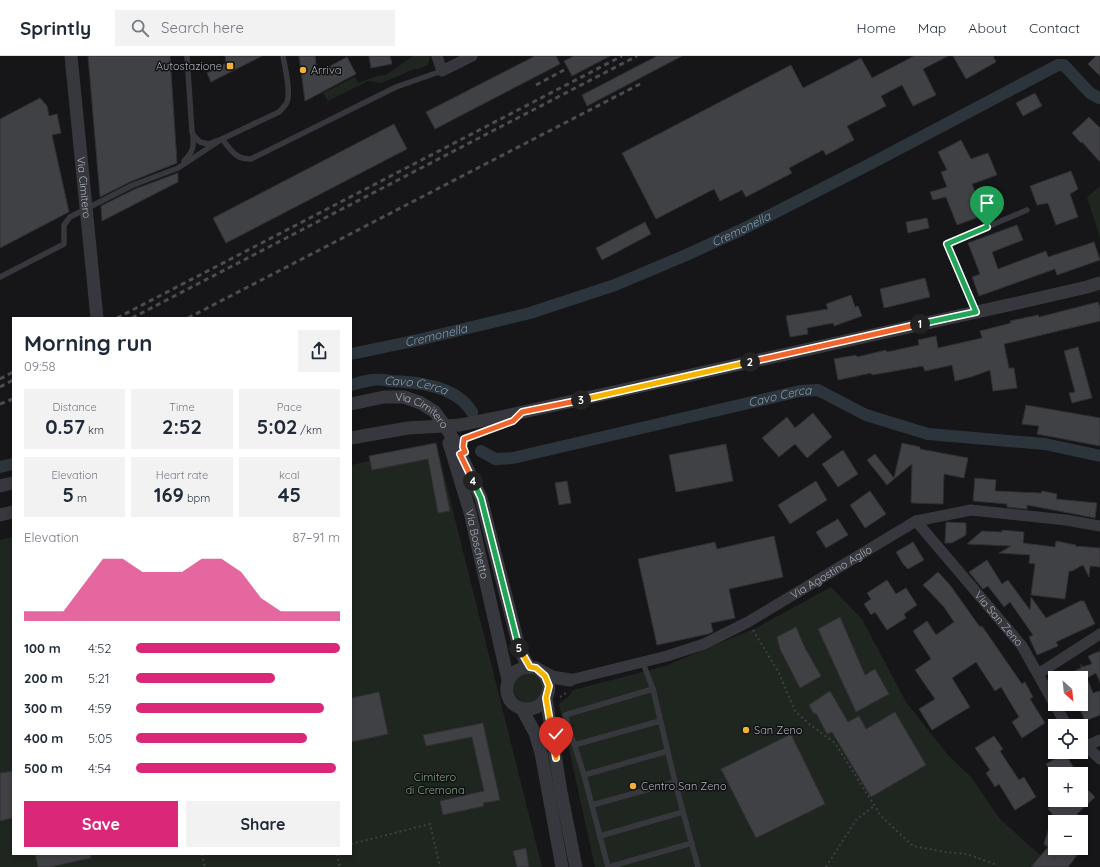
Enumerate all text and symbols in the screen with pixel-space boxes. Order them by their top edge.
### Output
search box [115,10,395,46]
text: Sprintly [20,16,91,40]
icon: search [129,17,151,39]
text: Search here [161,18,244,37]
text: Home [857,19,896,37]
text: Map [918,19,946,37]
text: About [968,19,1007,37]
text: Contact [1029,19,1080,37]
place label: Autostazione [156,59,222,73]
marker: Autostazione [225,61,235,71]
place label: Arriva [311,63,341,77]
marker: Arriva [298,65,308,75]
street label: Via Cimitero [74,156,94,219]
pin [970,186,1004,227]
icon: arrive [976,192,998,214]
water label: Cremonella [709,208,774,249]
pin: 1 [910,314,930,334]
text: 1 [918,317,922,331]
water label: Cremonella [403,320,469,350]
text: Morning run [24,329,152,357]
button: share [298,330,340,372]
pin: 2 [740,352,760,372]
text: 2 [747,355,753,369]
text: 09:58 [24,358,56,374]
water label: Cavo Cerca [383,372,451,398]
water label: Cavo Cerca [747,382,812,410]
street label: Via Cimitero [395,390,452,431]
pin: 3 [571,390,591,410]
text: 3 [578,393,584,407]
text: Distance [53,400,97,414]
text: Time [169,400,195,414]
text: Pace [277,400,302,414]
text: 0.57 [45,414,85,439]
text: 2:52 [162,414,202,439]
text: 5:02 [257,414,297,439]
text: km [85,423,104,437]
text: /km [297,423,322,437]
text: Elevation [51,468,98,482]
text: Heart rate [156,468,208,482]
text: kcal [279,468,300,482]
pin: 4 [463,471,483,491]
text: 4 [470,474,476,488]
text: 5 [62,482,74,507]
text: 169 [154,482,184,507]
text: 45 [278,482,301,507]
text: m [74,491,87,505]
text: bpm [184,491,210,505]
street label: Via Boschetto [463,508,492,580]
text: Elevation [24,529,79,545]
text: 87–91 m [293,529,340,545]
street label: Via Agostino Aglio [788,542,875,602]
street label: Via San Zeno [971,588,1026,649]
pin: 5 [509,638,529,658]
text: 100 m [24,640,61,656]
text: 4:52 [88,640,112,656]
text: 5 [516,641,522,655]
text: 200 m [24,670,63,686]
text: 5:21 [88,670,110,686]
north arrow [1048,671,1088,711]
map controls [1048,671,1088,855]
text: 300 m [24,700,63,716]
text: 4:59 [88,700,112,716]
pin [539,717,573,758]
button: locate [1048,719,1088,759]
icon: check [545,723,567,745]
place label: San Zeno [754,723,803,737]
marker: San Zeno [741,725,751,735]
text: 400 m [24,730,63,746]
text: 5:05 [88,730,112,746]
text: 500 m [24,760,63,776]
text: 4:54 [88,760,111,776]
button: + [1048,767,1088,807]
park label: Cimitero di Cremona [405,770,465,797]
place label: Centro San Zeno [641,779,727,793]
marker: Centro San Zeno [628,781,638,791]
button: Save [24,801,178,847]
button: Share [186,801,340,847]
button: − [1048,815,1088,855]

